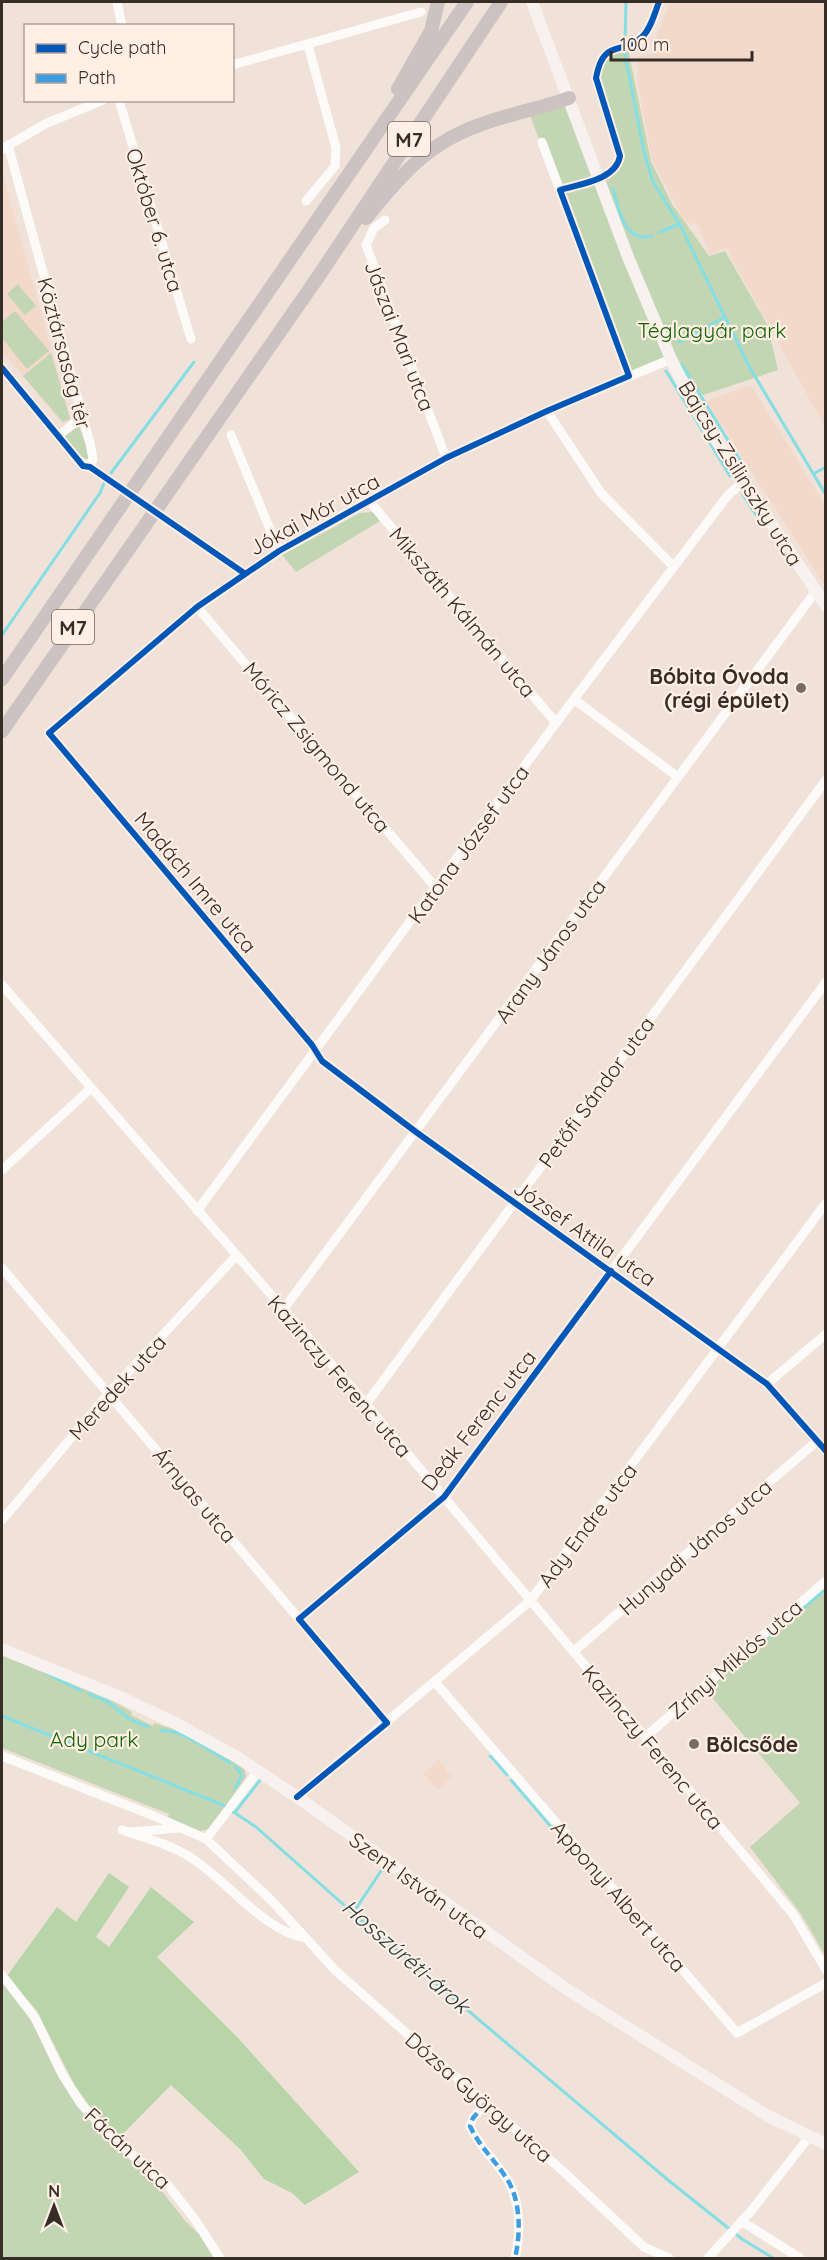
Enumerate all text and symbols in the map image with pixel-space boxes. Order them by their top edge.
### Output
legend [24,24,234,102]
scale bar [611,24,752,62]
text: 100 m [620,33,669,56]
text: Cycle path [78,36,166,59]
text: Path [78,66,116,89]
road number: M7 [388,122,430,156]
street label: Október 6. utca [121,145,189,295]
street label: Jászai Mari utca [359,257,441,415]
street label: Köztársaság tér [32,274,98,432]
park label: Téglagyár park [638,317,786,343]
street label: Bajcsy-Zsilinszky utca [673,376,809,570]
street label: Jókai Mór utca [244,467,384,561]
street label: Mikszáth Kálmán utca [384,522,542,702]
road number: M7 [52,610,94,644]
street label: Móricz Zsigmond utca [238,656,396,838]
place label: Bóbita Óvoda (régi épület) [649,663,789,713]
marker: Bóbita Óvoda (régi épület) [794,681,808,695]
street label: Katona József utca [402,760,534,928]
street label: Madách Imre utca [129,806,263,958]
street label: Arany János utca [489,874,611,1028]
street label: Petőfi Sándor utca [533,1011,659,1173]
street label: József Attila utca [509,1174,661,1292]
street label: Kazinczy Ferenc utca [262,1290,418,1462]
street label: Meredek utca [63,1329,171,1445]
street label: Deák Ferenc utca [415,1345,541,1495]
street label: Árnyas utca [148,1442,242,1548]
street label: Ady Endre utca [532,1458,642,1592]
street label: Hunyadi János utca [613,1473,777,1621]
street label: Zrínyi Miklós utca [663,1594,807,1724]
street label: Kazinczy Ferenc utca [577,1660,729,1834]
park label: Ady park [50,1726,138,1752]
place label: Bölcsőde [706,1731,798,1757]
marker: Bölcsőde [687,1737,701,1751]
street label: Apponyi Albert utca [546,1815,692,1977]
street label: Szent István utca [345,1826,493,1944]
water label: Hosszúréti-árok [336,1893,477,2021]
street label: Dózsa György utca [400,2026,558,2168]
street label: Fácán utca [80,2102,176,2194]
north arrow [24,2176,84,2236]
text: N [48,2181,60,2201]

